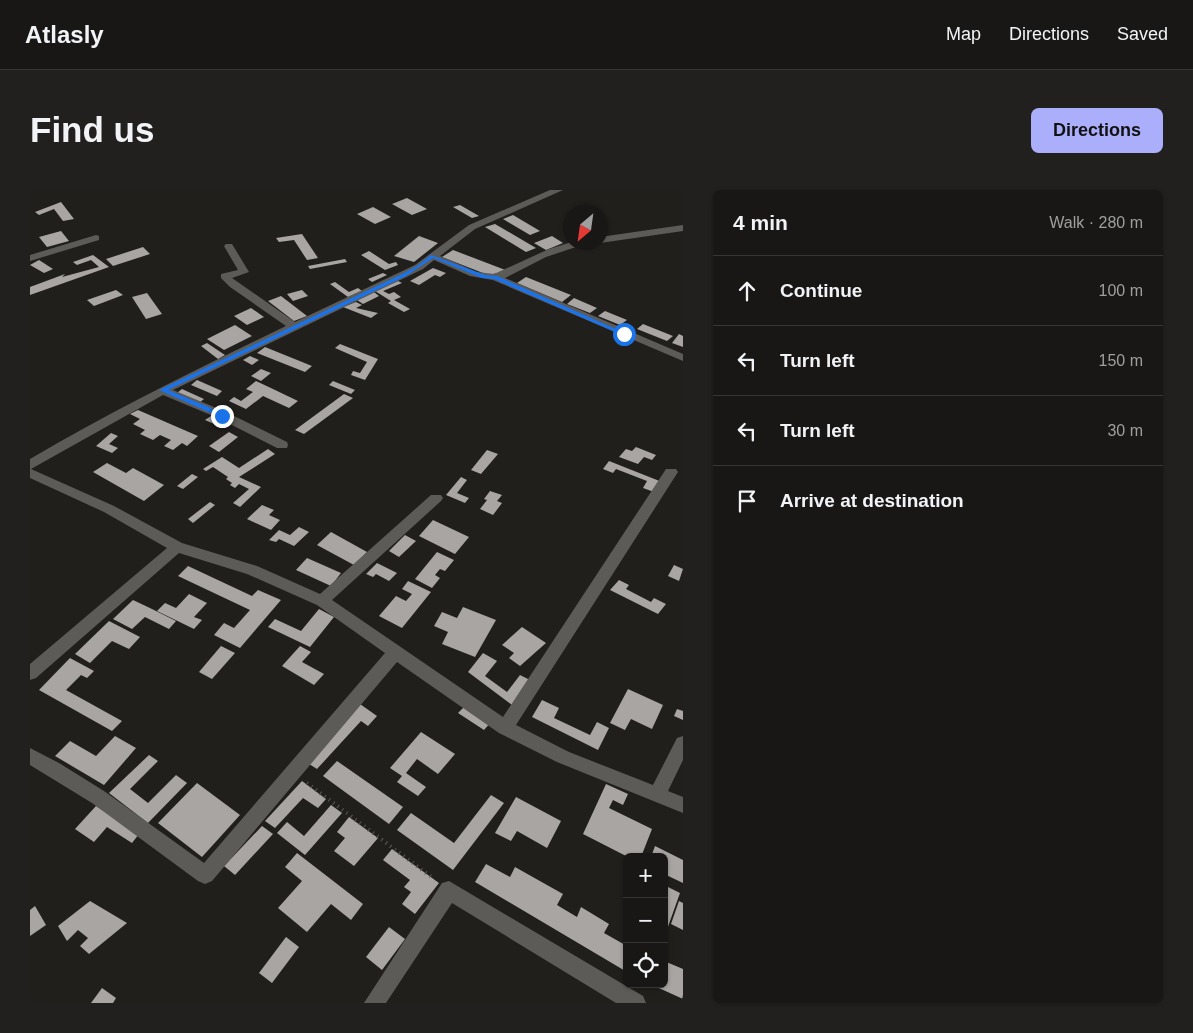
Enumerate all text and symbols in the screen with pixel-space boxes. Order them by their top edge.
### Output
text: Atlasly [25,21,104,48]
text: Map [946,24,981,44]
text: Directions [1009,24,1089,44]
text: Saved [1117,24,1168,44]
button: Directions [1031,108,1163,153]
text: Find us [30,110,154,149]
north arrow [563,205,608,250]
text: 4 min [733,211,788,234]
text: Walk · 280 m [1049,214,1143,231]
icon: ahead [733,277,761,305]
text: Continue [780,280,862,301]
text: 100 m [1099,282,1143,299]
route start [613,323,636,346]
icon: left [733,347,761,375]
text: Turn left [780,350,855,371]
text: 150 m [1099,352,1143,369]
route end [211,405,234,428]
icon: left [733,417,761,445]
text: Turn left [780,420,855,441]
text: 30 m [1107,422,1143,439]
icon: arrive [733,487,761,515]
text: Arrive at destination [780,490,964,511]
map controls [623,853,668,988]
button: + [623,853,668,898]
button: − [623,898,668,943]
button: locate [623,943,668,988]

